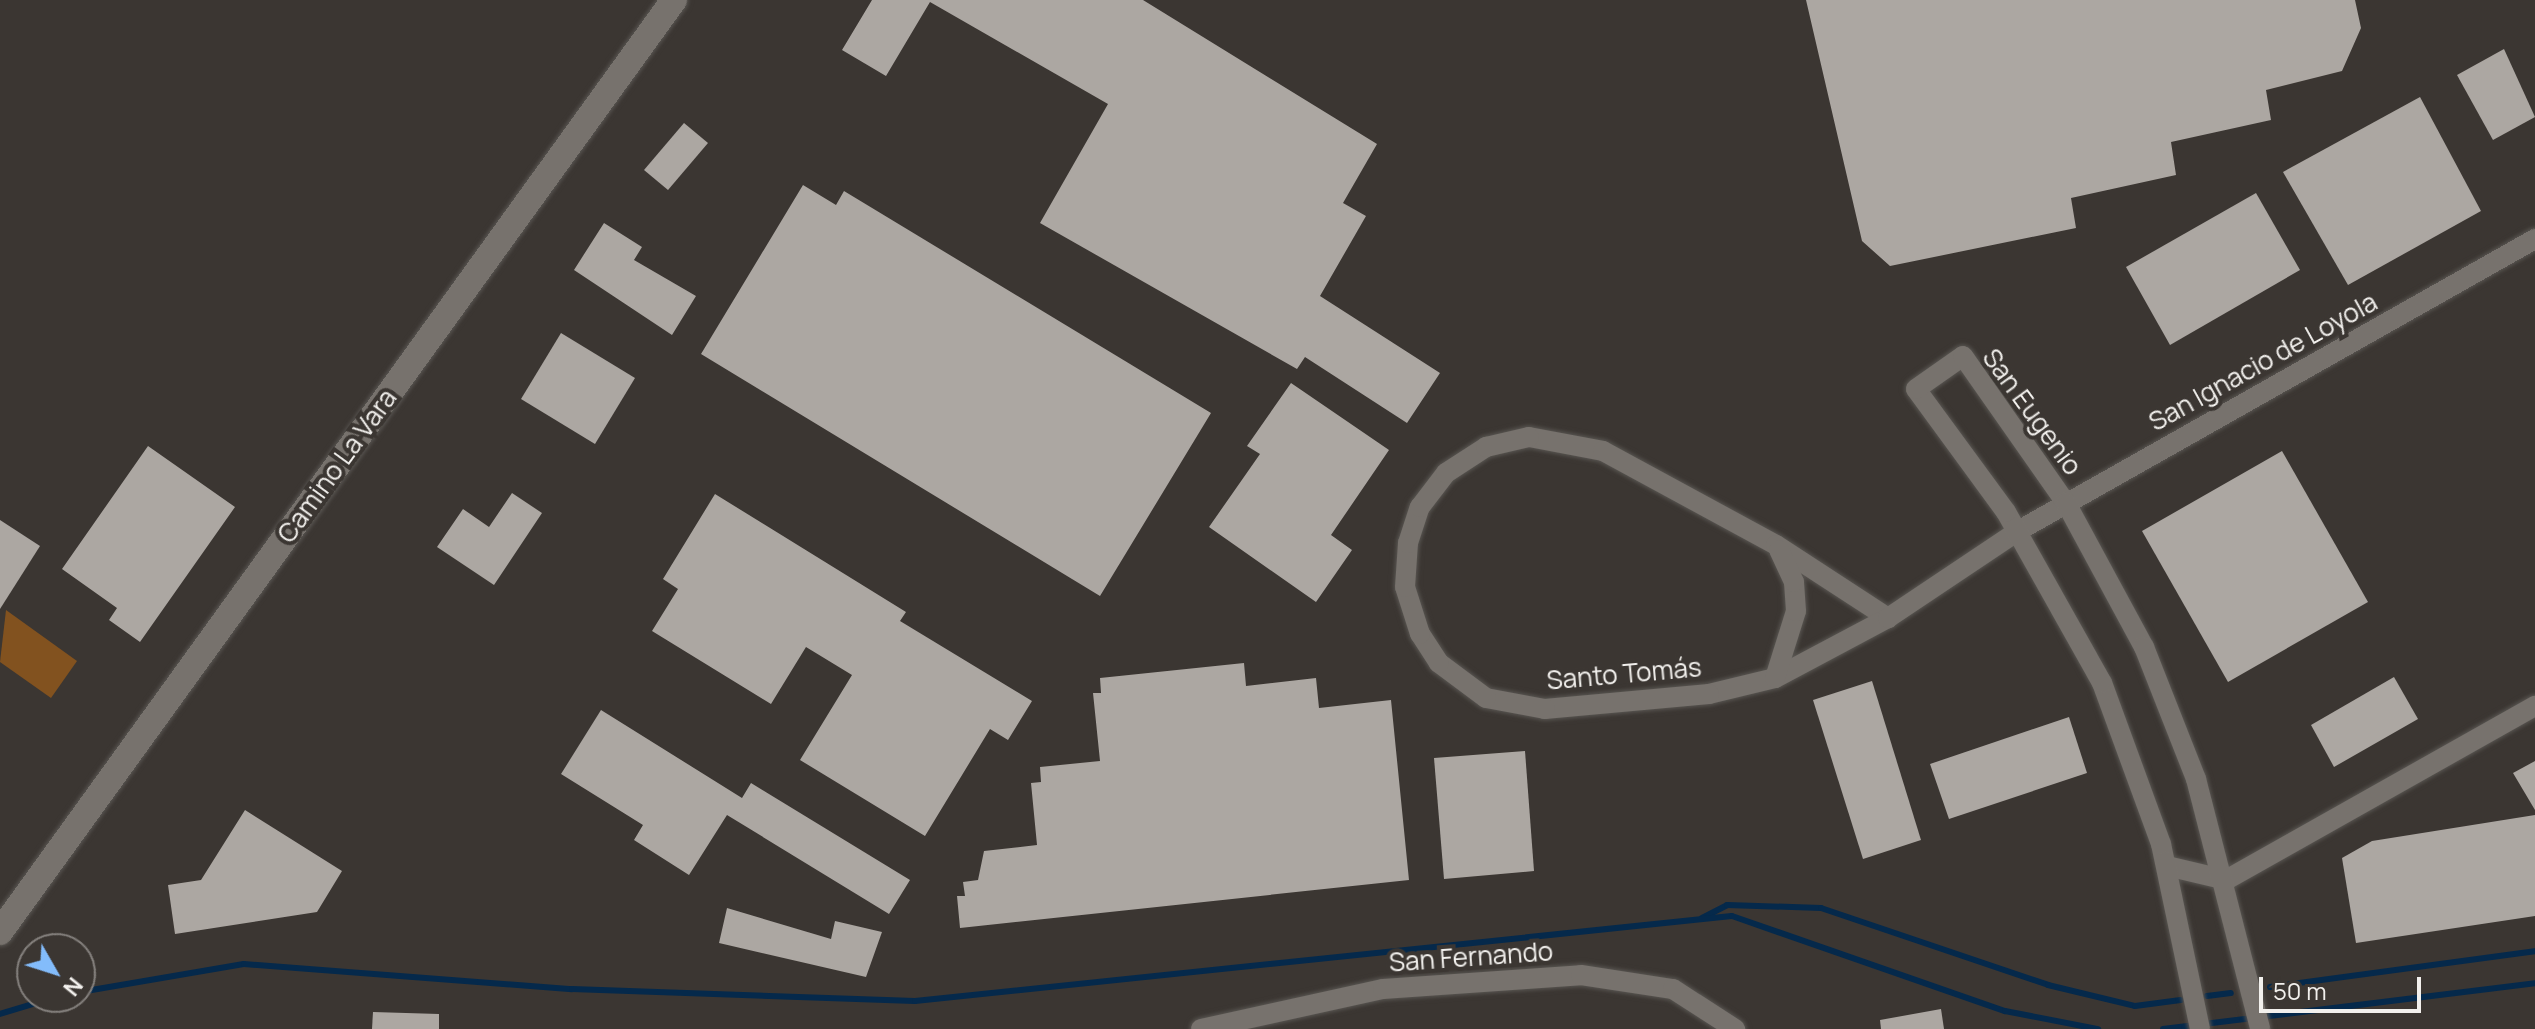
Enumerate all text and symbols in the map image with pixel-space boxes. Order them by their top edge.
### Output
street label: San Ignacio de Loyola [2143,286,2383,438]
street label: San Eugenio [1976,343,2088,481]
street label: Camino La Vara [271,383,403,549]
street label: Santo Tomás [1545,652,1703,696]
north arrow [16,933,96,1013]
street label: San Fernando [1388,936,1554,978]
scale bar [2263,961,2425,1011]
text: N [56,971,90,1002]
text: 50 m [2273,974,2327,1007]

